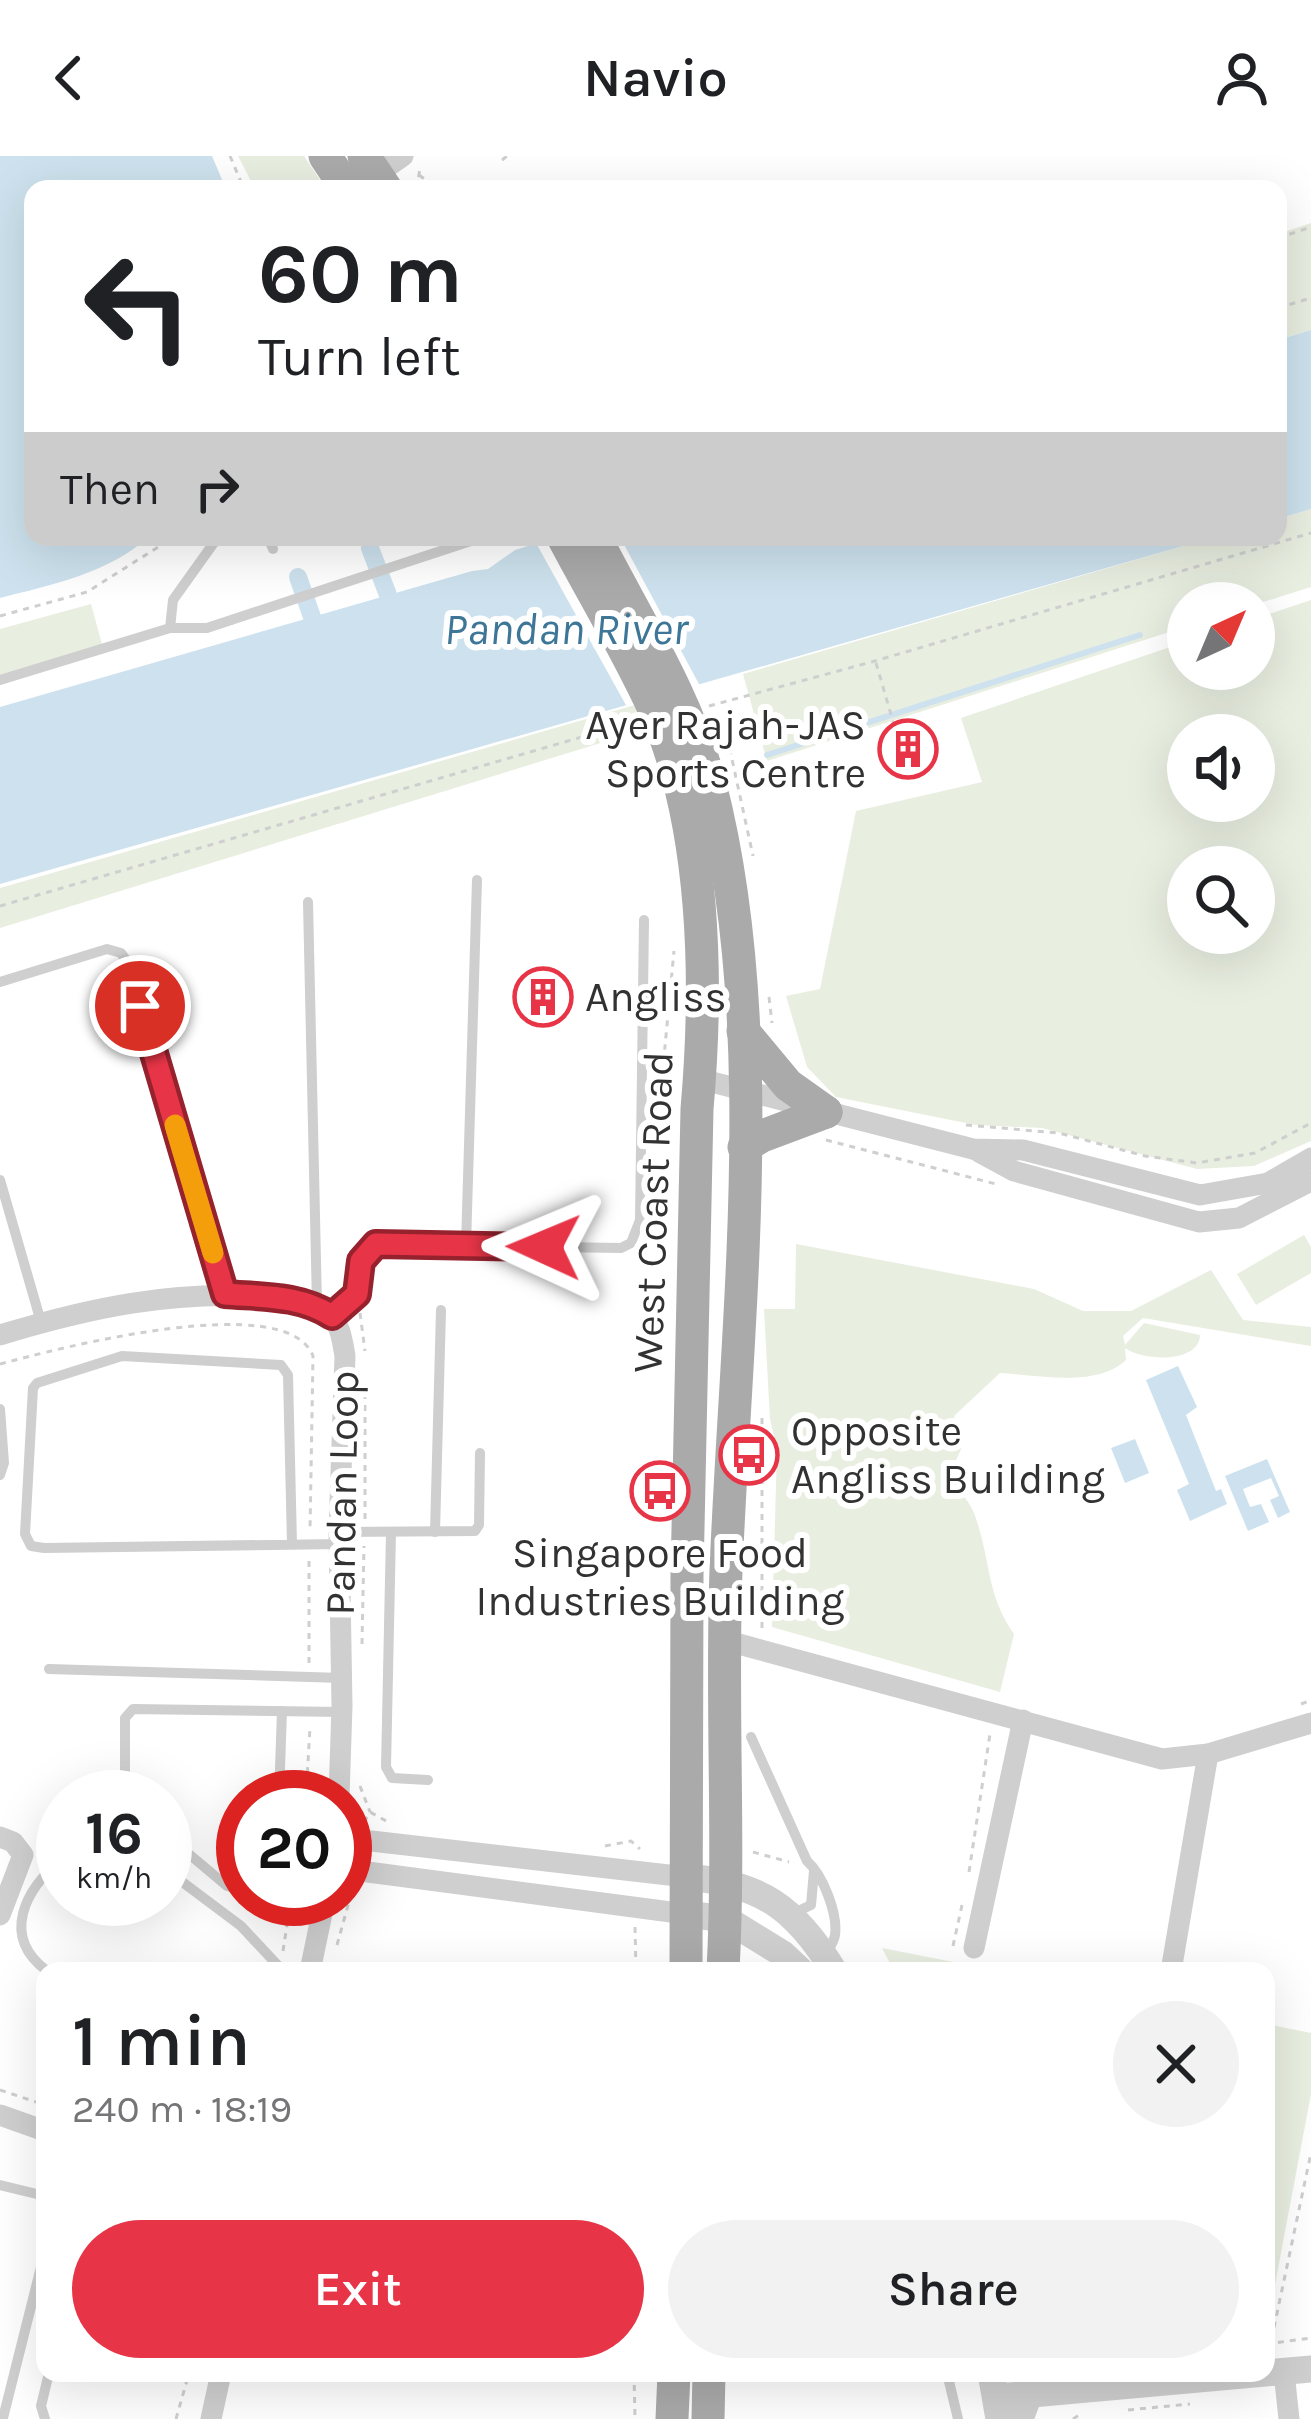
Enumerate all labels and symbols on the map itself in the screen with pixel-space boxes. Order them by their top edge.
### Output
north arrow [1167,582,1275,690]
water label: Pandan River [444,603,690,655]
place label: Ayer Rajah-JAS Sports Centre [585,700,866,798]
building icon: Ayer Rajah-JAS Sports Centre [877,718,939,780]
pin [89,955,191,1057]
building icon: Angliss [512,966,574,1028]
place label: Angliss [585,972,727,1022]
street label: West Coast Road [622,1050,684,1374]
position arrow [481,1184,607,1310]
street label: Pandan Loop [315,1370,369,1616]
place label: Opposite Angliss Building [791,1406,1105,1504]
bus stop icon: Opposite Angliss Building [718,1424,780,1486]
bus stop icon: Singapore Food Industries Building [629,1460,691,1522]
place label: Singapore Food Industries Building [476,1528,845,1626]
speed limit sign: 20 [216,1770,372,1926]

